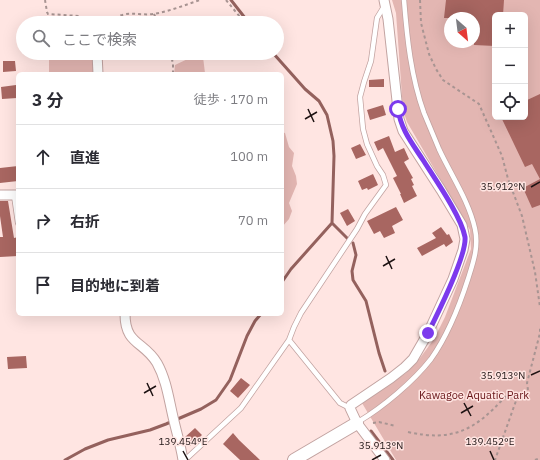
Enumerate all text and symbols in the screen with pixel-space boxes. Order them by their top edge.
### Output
north arrow [444,12,480,48]
map controls [492,12,528,120]
button: + [492,12,528,48]
search box [16,16,284,60]
icon: search [30,27,52,49]
text: ここで検索 [62,30,137,49]
button: − [492,48,528,84]
button: locate [492,84,528,120]
text: 3 分 [32,89,63,111]
text: 徒歩 · 170 m [194,91,268,108]
route start [389,100,407,118]
icon: ahead [32,146,54,168]
text: 直進 [70,148,100,167]
text: 100 m [230,148,268,165]
text: 35.912°N [481,180,525,193]
icon: right [32,210,54,232]
text: 右折 [70,212,100,231]
text: 70 m [238,212,268,229]
icon: arrive [32,274,54,296]
text: 目的地に到着 [70,276,160,295]
route end [419,324,437,342]
text: 35.913°N [481,369,525,382]
park label: Kawagoe Aquatic Park [419,388,529,402]
text: 139.454°E [158,435,208,448]
text: 139.452°E [465,435,515,448]
text: 35.913°N [359,439,403,452]

